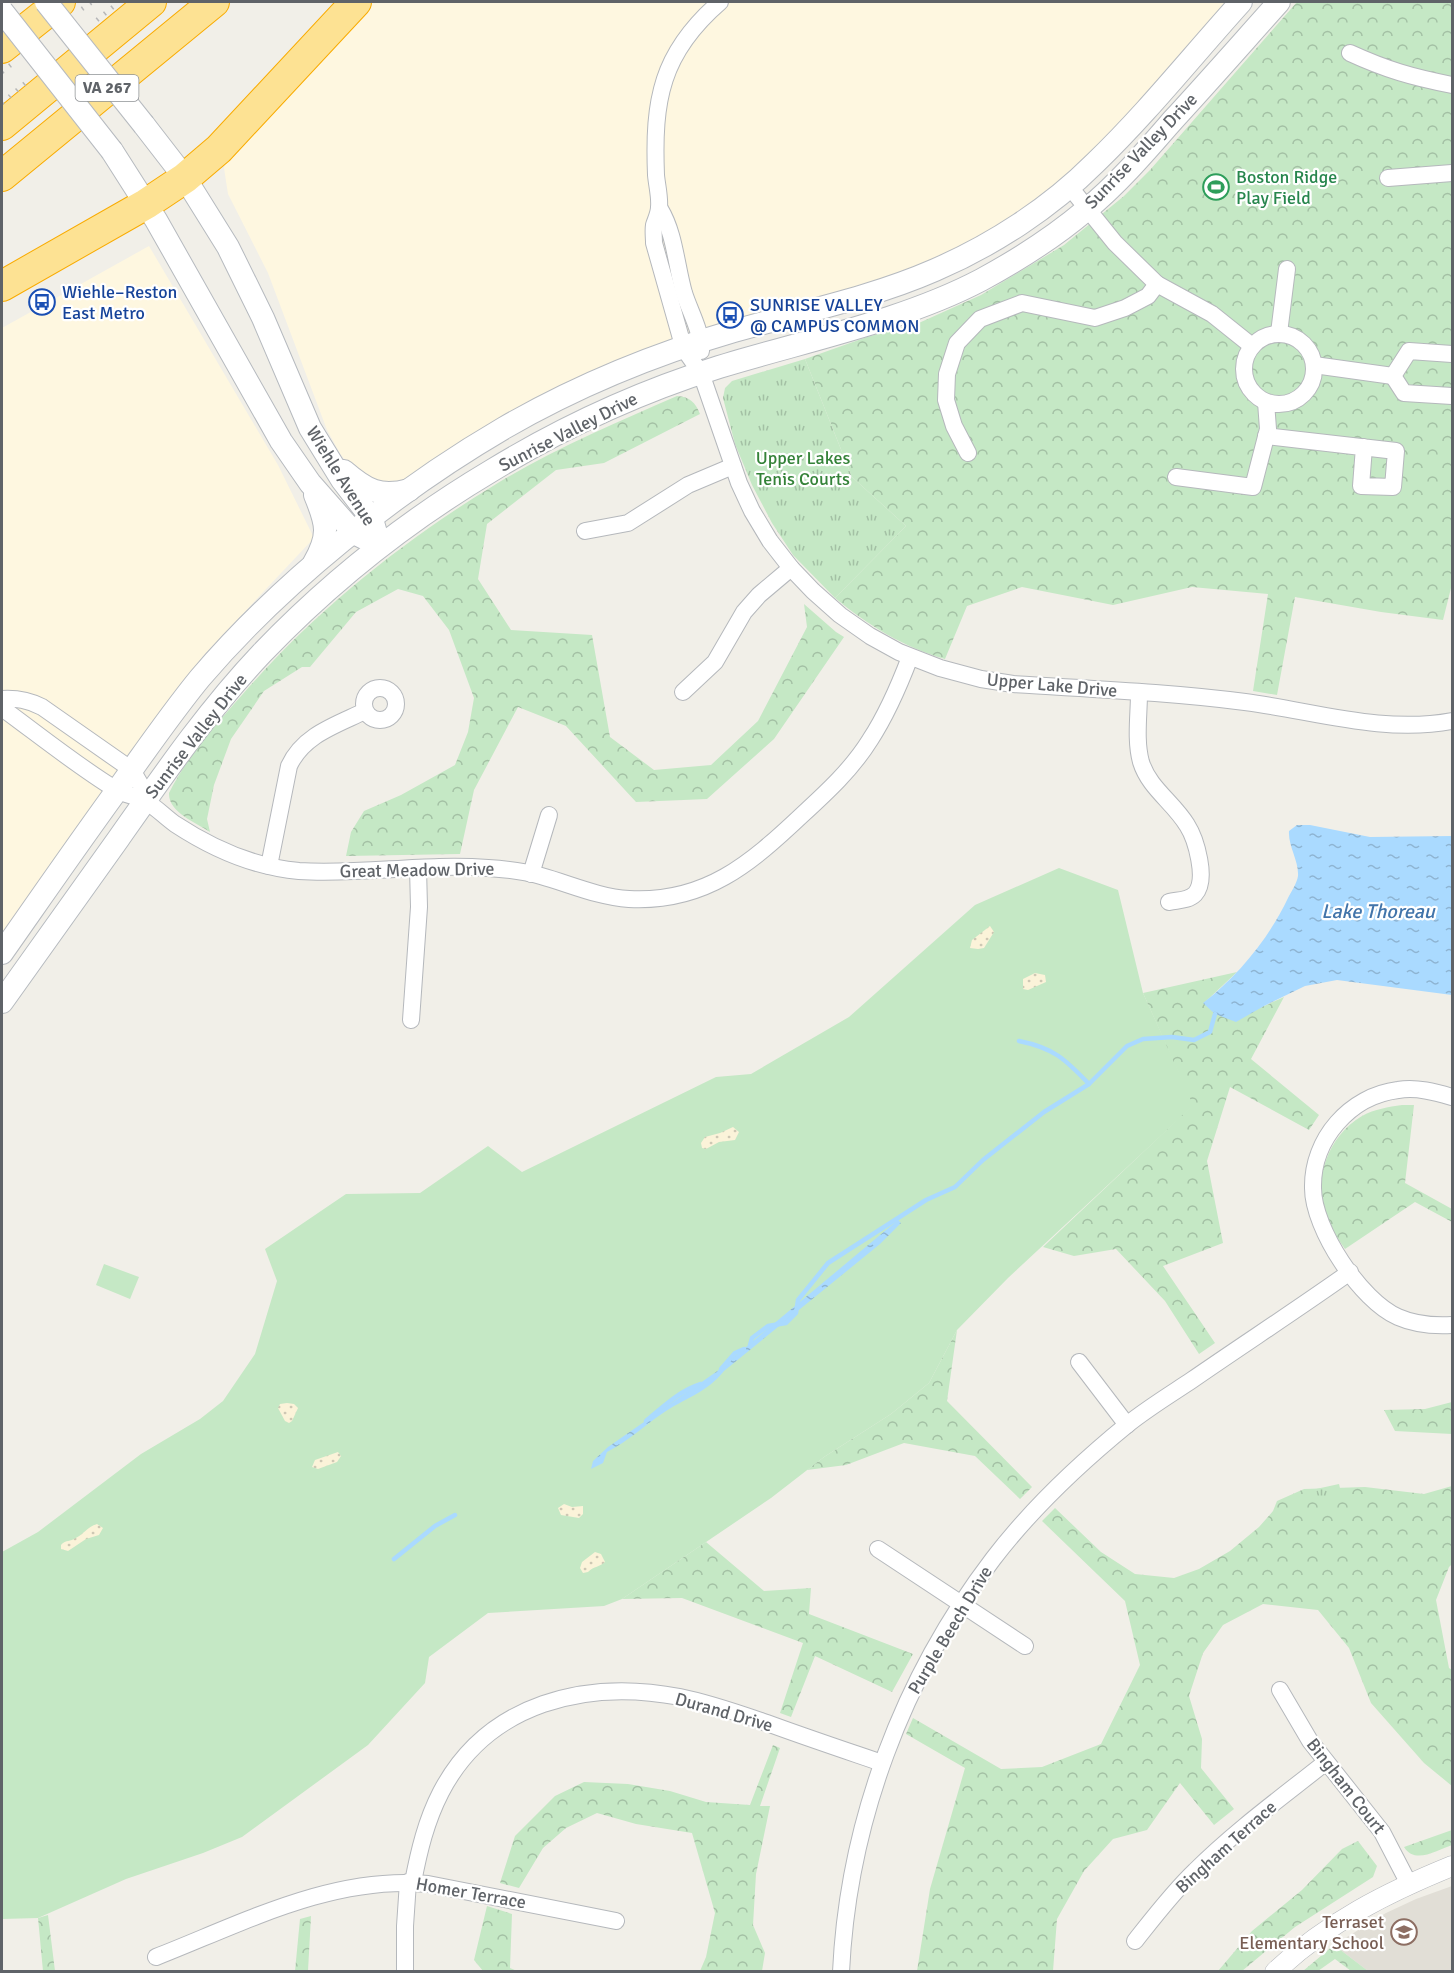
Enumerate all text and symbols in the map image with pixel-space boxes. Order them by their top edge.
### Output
road number: VA 267 [76,75,138,101]
street label: Sunrise Valley Drive [1080,88,1202,214]
place label: Boston Ridge Play Field [1236,166,1337,209]
sports icon: Boston Ridge Play Field [1201,172,1231,202]
place label: Wiehle–Reston East Metro [62,281,177,324]
bus stop icon: Wiehle–Reston East Metro [27,287,57,317]
place label: SUNRISE VALLEY @ CAMPUS COMMON [750,294,919,337]
bus stop icon: SUNRISE VALLEY @ CAMPUS COMMON [715,300,745,330]
street label: Sunrise Valley Drive [495,388,641,476]
street label: Wiehle Avenue [302,422,380,530]
park label: Upper Lakes Tenis Courts [756,447,850,490]
street label: Upper Lake Drive [986,668,1118,702]
street label: Sunrise Valley Drive [140,669,252,803]
street label: Great Meadow Drive [340,858,494,882]
water label: Lake Thoreau [1321,899,1436,924]
street label: Purple Beech Drive [903,1562,997,1698]
street label: Durand Drive [673,1688,775,1736]
street label: Bingham Court [1302,1734,1390,1838]
street label: Bingham Terrace [1171,1796,1281,1898]
street label: Homer Terrace [414,1872,528,1914]
place label: Terraset Elementary School [1239,1911,1384,1954]
school or university icon: Terraset Elementary School [1389,1917,1419,1947]

